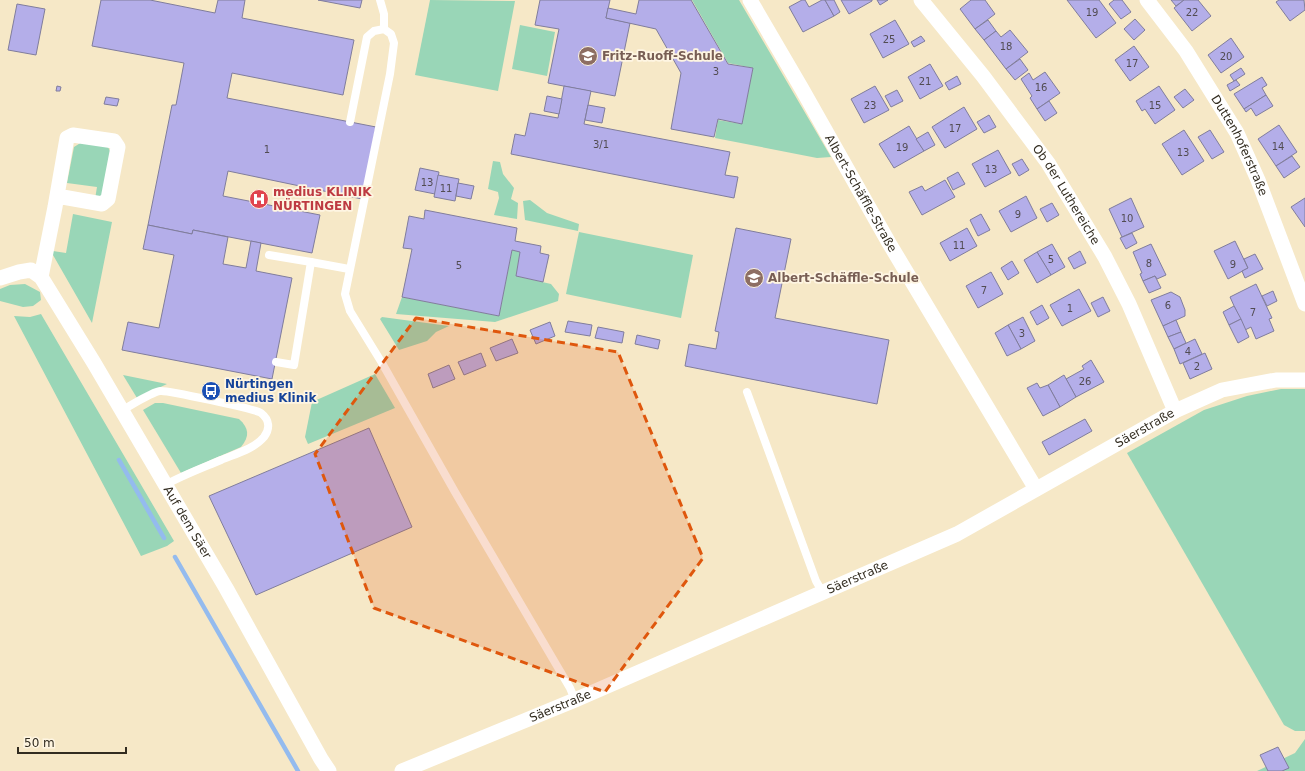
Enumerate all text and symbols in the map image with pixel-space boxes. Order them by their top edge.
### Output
house number: 19 [1086,7,1098,18]
house number: 22 [1186,7,1198,18]
house number: 25 [883,34,895,45]
house number: 18 [1000,41,1012,52]
school or university icon: Fritz-Ruoff-Schule [577,45,599,67]
place label: Fritz-Ruoff-Schule [602,49,723,63]
house number: 20 [1220,51,1232,62]
house number: 17 [1126,58,1138,69]
house number: 3 [713,66,719,77]
house number: 21 [919,76,931,87]
house number: 16 [1035,82,1047,93]
street label: Duttenhoferstraße [1208,93,1270,198]
house number: 23 [864,100,876,111]
house number: 15 [1149,100,1161,111]
house number: 17 [949,123,961,134]
street label: Albert-Schäffle-Straße [822,132,900,255]
house number: 3/1 [593,139,609,150]
house number: 14 [1272,141,1284,152]
house number: 19 [896,142,908,153]
street label: Ob der Luthereiche [1030,142,1103,247]
house number: 1 [264,144,270,155]
house number: 13 [1177,147,1189,158]
house number: 13 [985,164,997,175]
house number: 13 [421,177,433,188]
house number: 11 [440,183,452,194]
place label: medius KLINIK NÜRTINGEN [273,185,372,213]
hospital icon: medius KLINIK NÜRTINGEN [248,188,270,210]
house number: 9 [1015,209,1021,220]
house number: 10 [1121,213,1133,224]
house number: 11 [953,240,965,251]
house number: 5 [1048,254,1054,265]
house number: 8 [1146,258,1152,269]
house number: 9 [1230,259,1236,270]
house number: 5 [456,260,462,271]
school or university icon: Albert-Schäffle-Schule [743,267,765,289]
place label: Albert-Schäffle-Schule [768,271,919,285]
house number: 7 [981,285,987,296]
house number: 6 [1165,300,1171,311]
house number: 1 [1067,303,1073,314]
house number: 7 [1250,307,1256,318]
house number: 3 [1019,328,1025,339]
house number: 4 [1185,346,1191,357]
house number: 2 [1194,361,1200,372]
house number: 26 [1079,376,1091,387]
place label: Nürtingen medius Klinik [225,377,317,405]
bus stop icon: Nürtingen medius Klinik [200,380,222,402]
street label: Säerstraße [1113,406,1177,450]
street label: Auf dem Säer [161,483,214,561]
street label: Säerstraße [825,558,890,597]
street label: Säerstraße [527,687,593,725]
scale bar [18,729,126,755]
text: 50 m [24,736,55,750]

